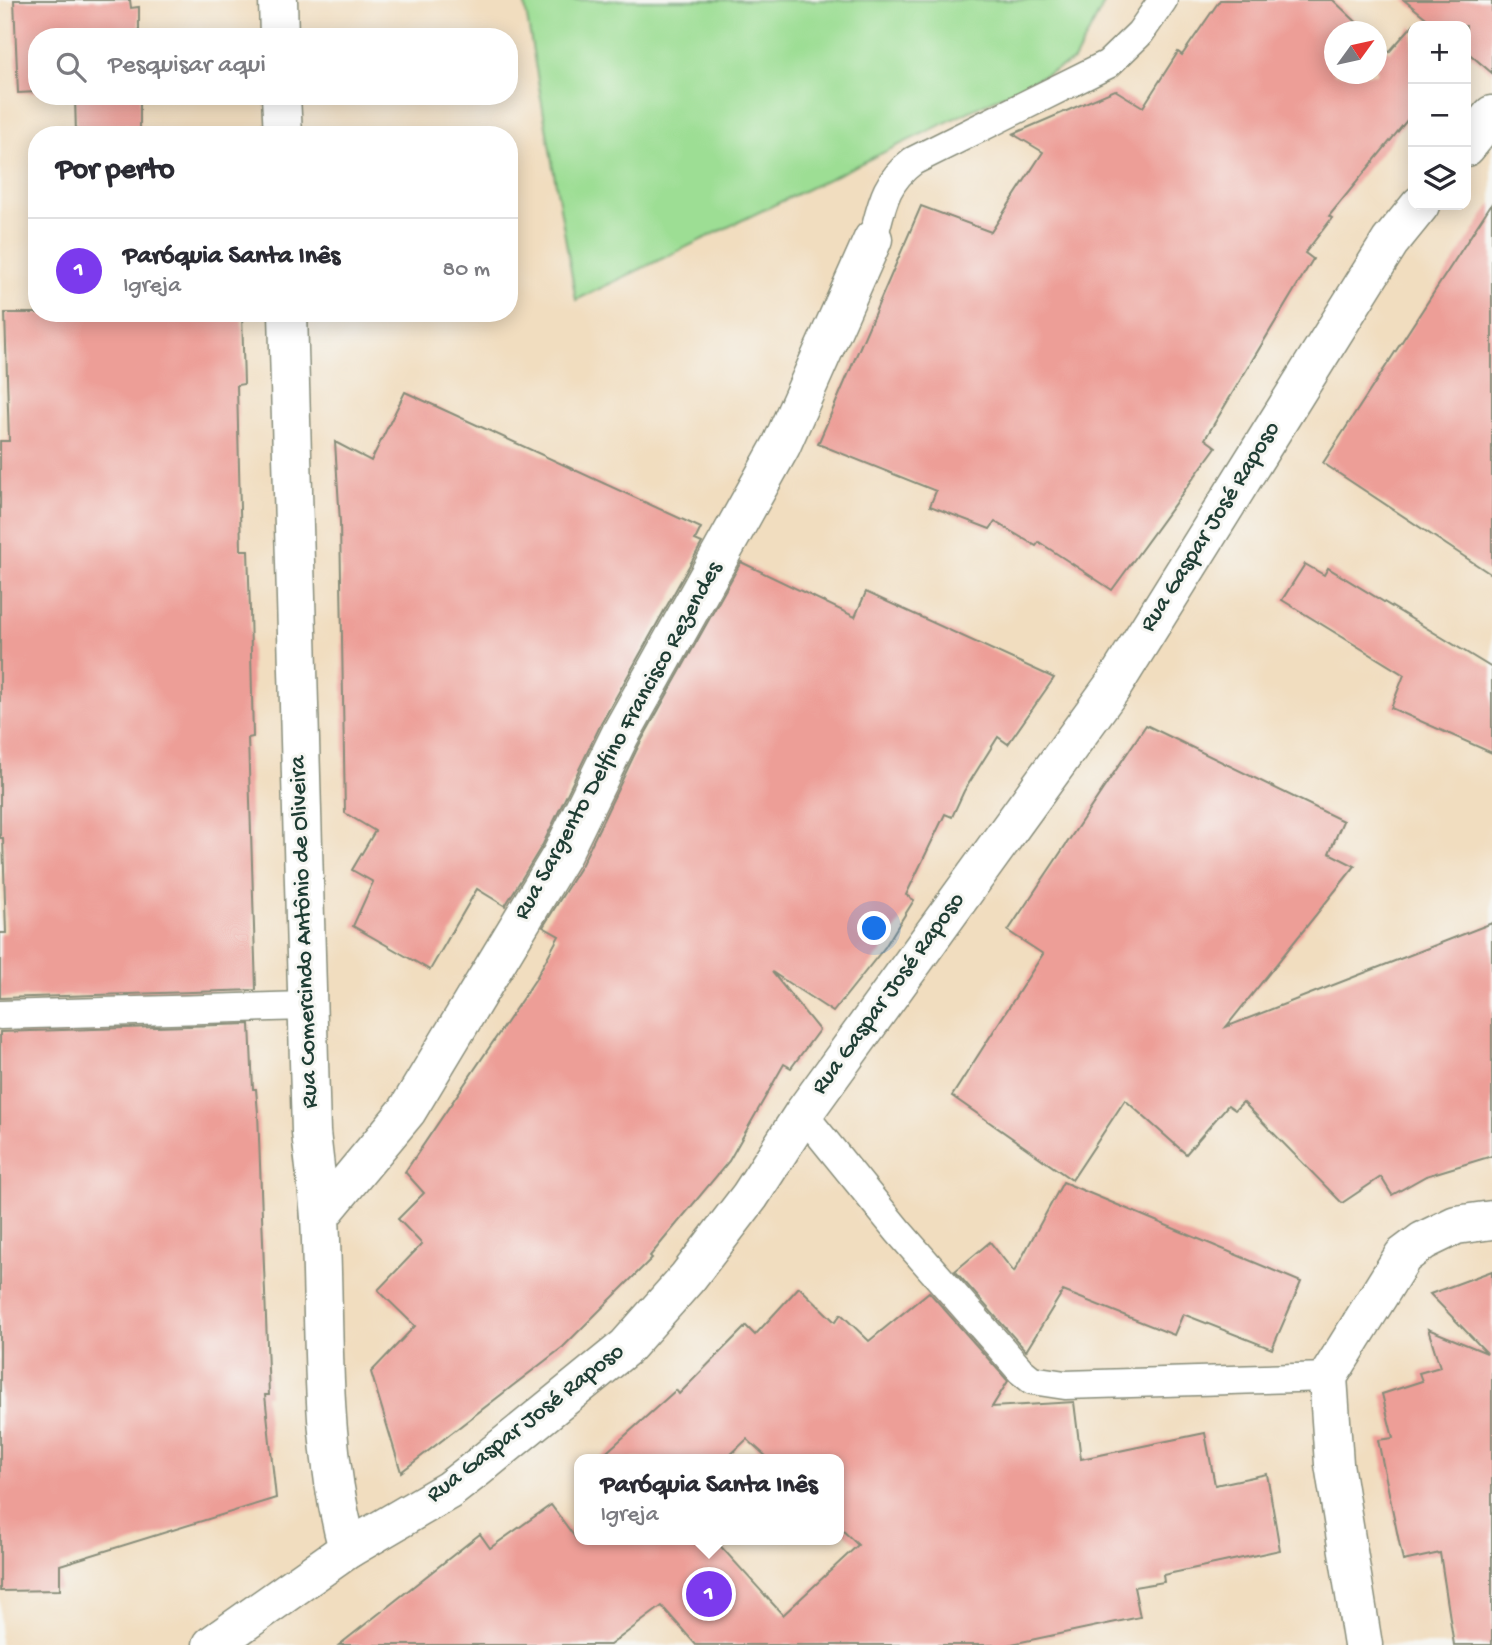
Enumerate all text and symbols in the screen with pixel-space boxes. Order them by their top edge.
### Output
north arrow [1324,21,1387,84]
map controls [1408,21,1471,210]
button: + [1408,21,1471,84]
search box [28,28,518,105]
icon: search [52,48,90,86]
text: Pesquisar aqui [108,51,266,82]
button: − [1408,84,1471,147]
button: layers [1408,147,1471,210]
text: Por perto [56,154,175,189]
text: Paróquia Santa Inês [123,242,340,273]
text: 1 [74,257,84,284]
text: 80 m [443,257,490,284]
text: Igreja [123,273,181,300]
street label: Rua Gaspar José Raposo [1134,416,1288,638]
street label: Rua Sargento Delfino Francisco Rezendes [508,556,730,925]
street label: Rua Comercindo Antônio de Oliveira [284,755,326,1109]
street label: Rua Gaspar José Raposo [806,887,972,1101]
your location [857,911,891,945]
street label: Rua Gaspar José Raposo [421,1338,631,1510]
popup [574,1454,844,1545]
text: Paróquia Santa Inês [600,1471,818,1502]
text: Igreja [600,1502,659,1529]
pin: 1 [686,1568,732,1620]

